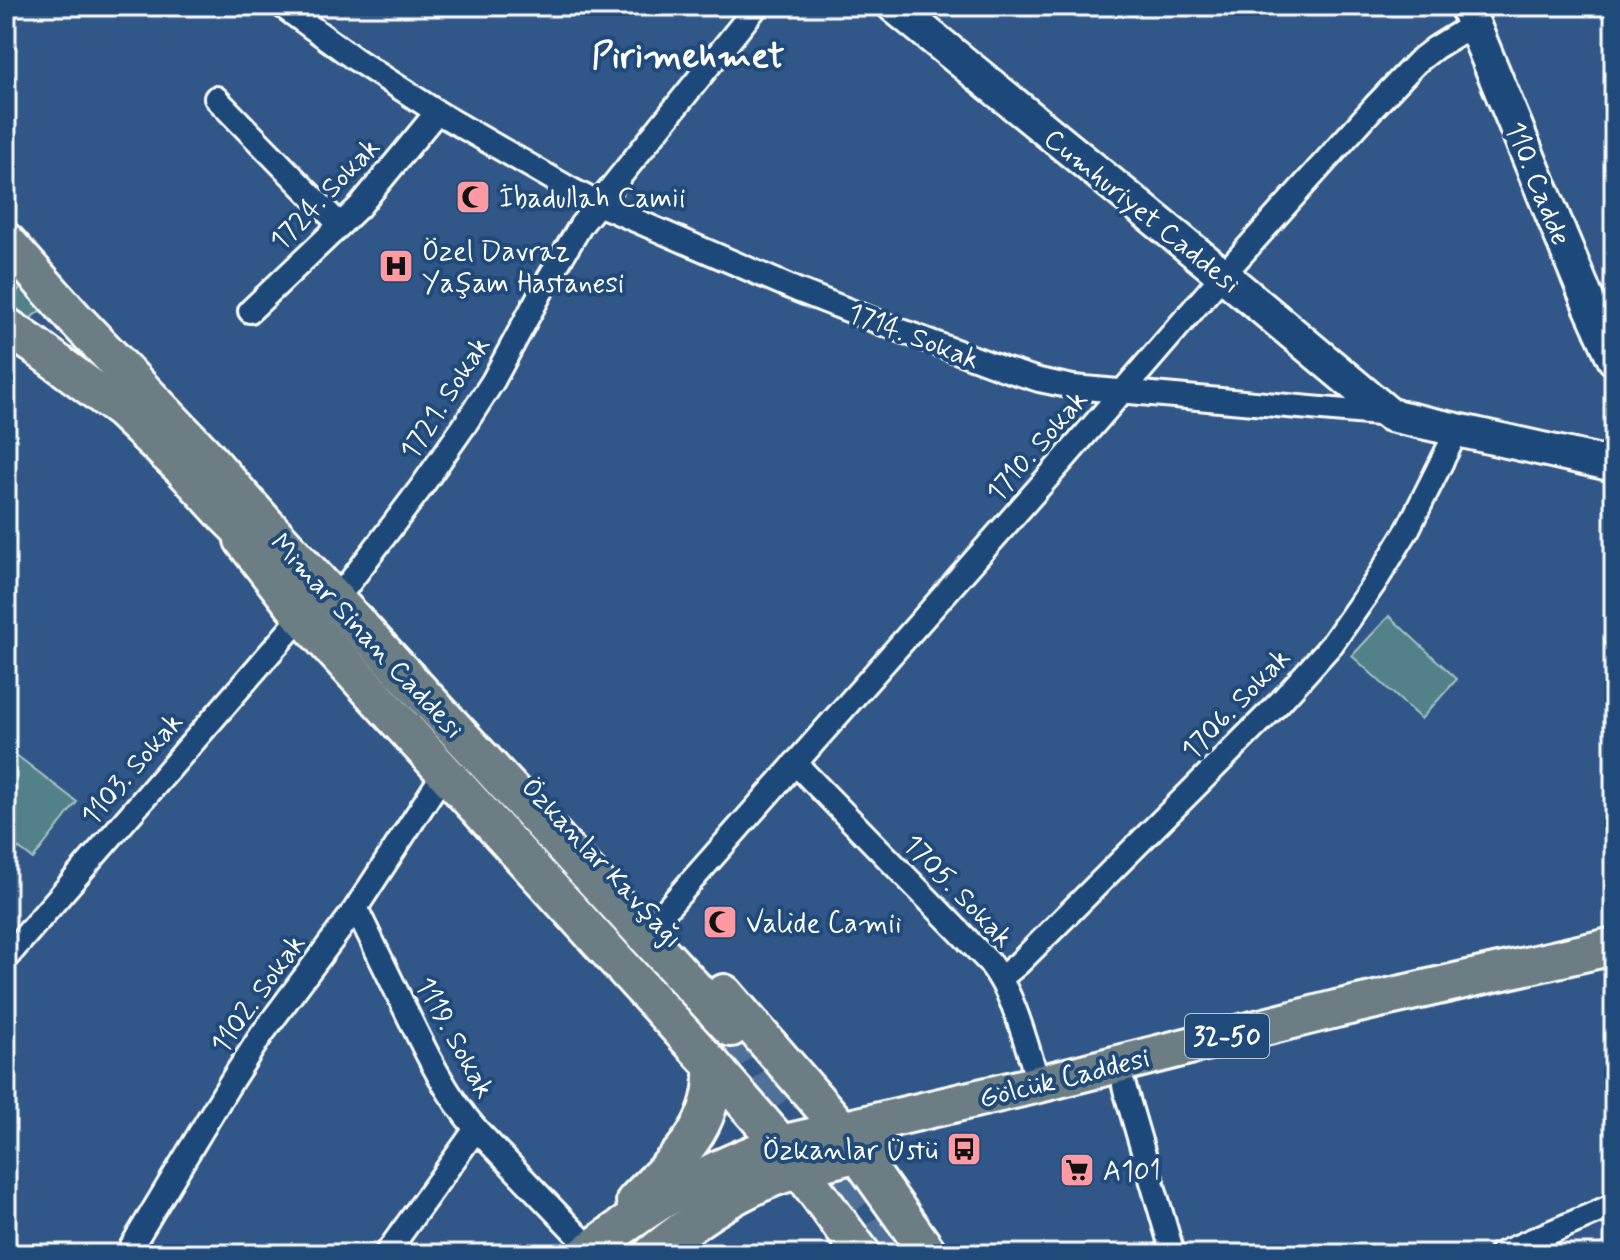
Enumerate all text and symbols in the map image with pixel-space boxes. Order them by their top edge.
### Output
district label: Pirimehmet [591,34,785,81]
street label: 110. Cadde [1495,117,1578,251]
street label: Cumhuriyet Caddesi [1035,121,1247,303]
street label: 1724. Sokak [263,130,389,259]
mosque icon: İbadullah Camii [454,178,492,216]
place label: İbadullah Camii [499,181,685,218]
place label: Özel Davraz Yaşam Hastanesi [422,234,624,303]
hospital icon: Özel Davraz Yaşam Hastanesi [377,247,415,285]
street label: 1714. Sokak [842,295,984,379]
street label: 1721. Sokak [392,329,500,467]
street label: 1710. Sokak [979,383,1097,511]
street label: Mimar Sinan Caddesi [261,526,471,748]
street label: 1706. Sokak [1174,641,1299,769]
street label: 1103. Sokak [74,705,192,834]
street label: Özkanlar Kavşağı [512,770,690,957]
street label: 1705. Sokak [894,827,1021,957]
mosque icon: Valide Camii [701,903,739,941]
place label: Valide Camii [746,906,901,943]
street label: 1102. Sokak [203,927,315,1062]
street label: 1119. Sokak [405,971,502,1106]
road number: 32-50 [1185,1014,1269,1058]
street label: Gölcük Caddesi [976,1040,1154,1118]
bus stop icon: Özkanlar Üstü [945,1130,983,1168]
place label: Özkanlar Üstü [763,1133,938,1170]
supermarket icon: A101 [1058,1151,1096,1189]
place label: A101 [1103,1154,1161,1191]

